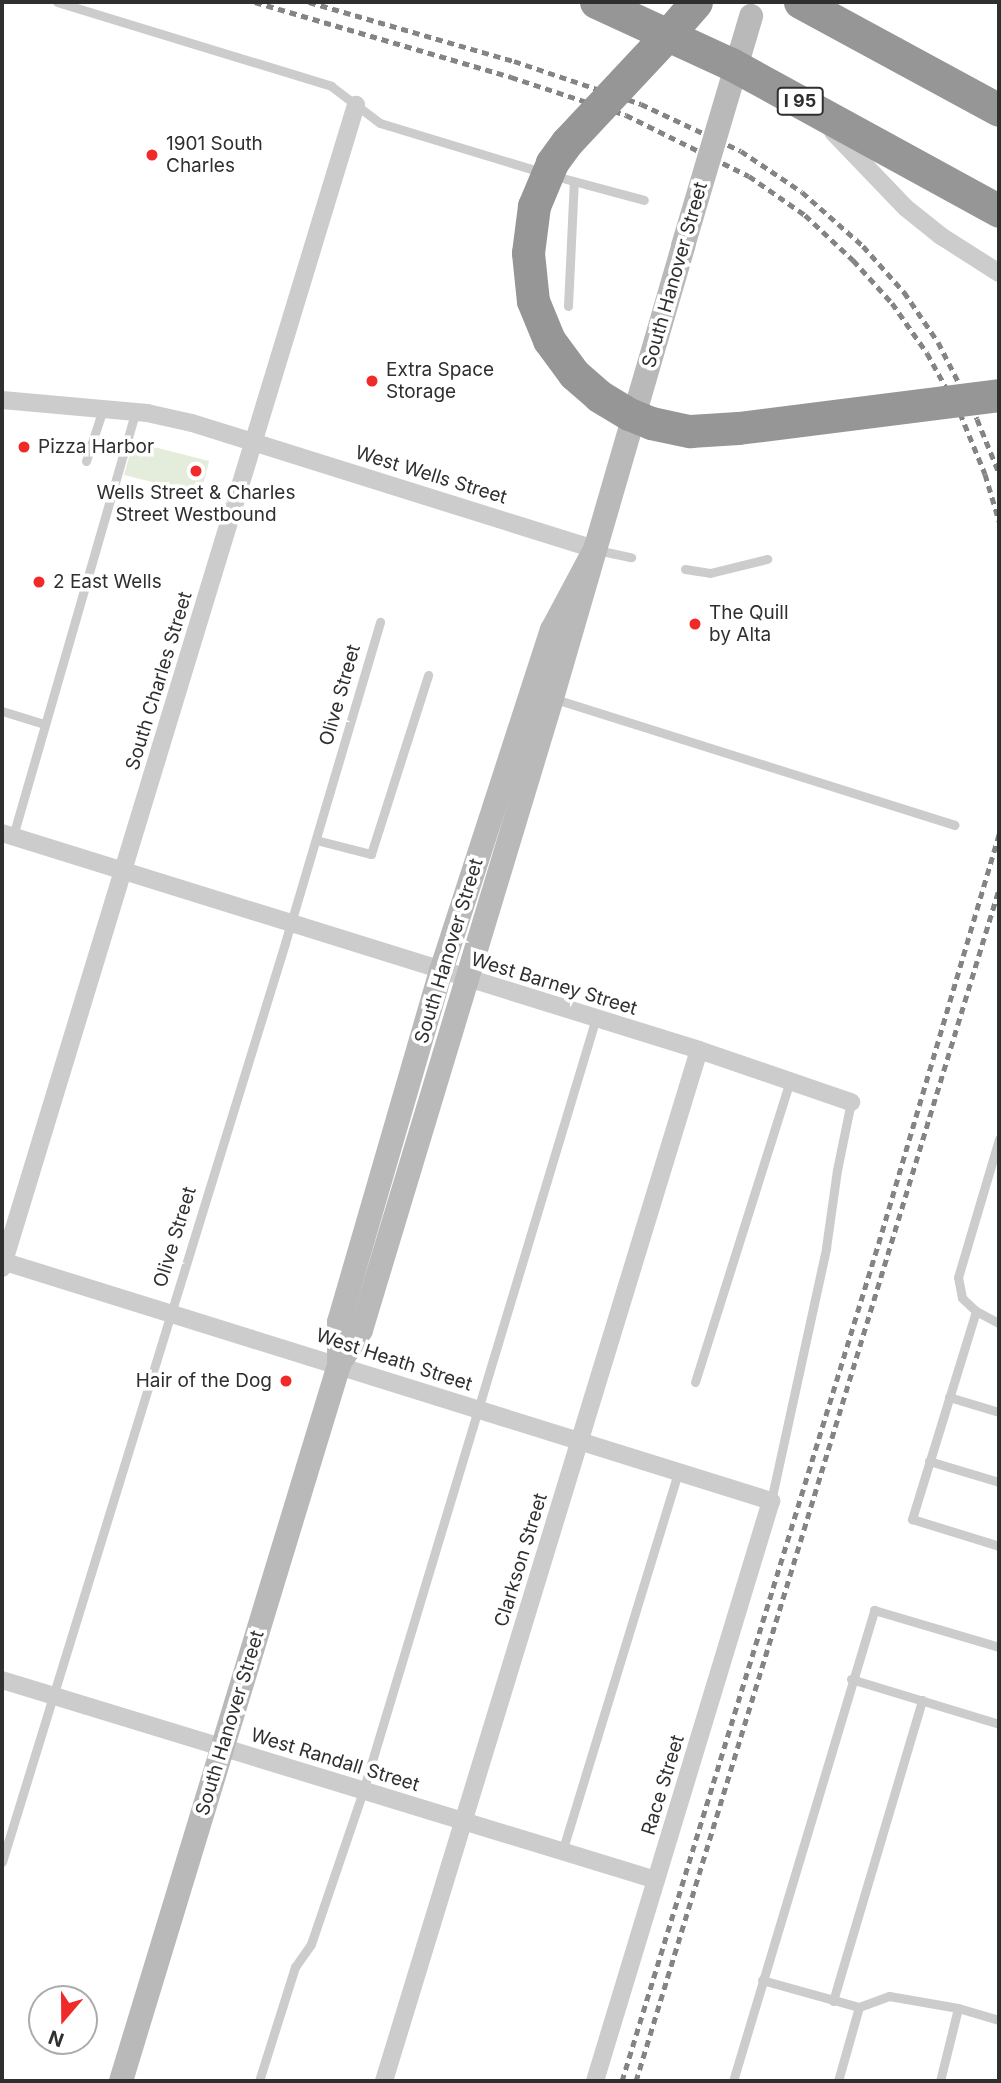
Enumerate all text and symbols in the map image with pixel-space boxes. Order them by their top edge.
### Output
road number: I 95 [776,86,824,116]
place label: 1901 South Charles [166,133,263,177]
marker: 1901 South Charles [144,147,160,163]
street label: South Hanover Street [638,180,712,370]
place label: Extra Space Storage [386,359,494,403]
marker: Extra Space Storage [364,373,380,389]
place label: Pizza Harbor [38,436,154,458]
marker: Pizza Harbor [16,439,32,455]
street label: West Wells Street [352,441,510,509]
marker: Wells Street & Charles Street Westbound [188,463,204,479]
place label: Wells Street & Charles Street Westbound [97,482,295,526]
place label: 2 East Wells [53,571,162,593]
marker: 2 East Wells [31,574,47,590]
street label: South Charles Street [121,589,197,773]
place label: The Quill by Alta [709,602,788,646]
marker: The Quill by Alta [687,616,703,632]
street label: Olive Street [315,642,365,748]
street label: South Hanover Street [410,856,488,1046]
street label: West Barney Street [468,948,640,1020]
street label: Olive Street [149,1184,201,1290]
street label: West Heath Street [313,1324,475,1396]
place label: Hair of the Dog [136,1370,272,1392]
marker: Hair of the Dog [278,1373,294,1389]
street label: Clarkson Street [490,1490,552,1630]
street label: South Hanover Street [191,1628,269,1818]
street label: West Randall Street [248,1724,422,1796]
street label: Race Street [637,1732,689,1838]
north arrow [28,1985,98,2055]
text: N [46,2025,67,2052]

